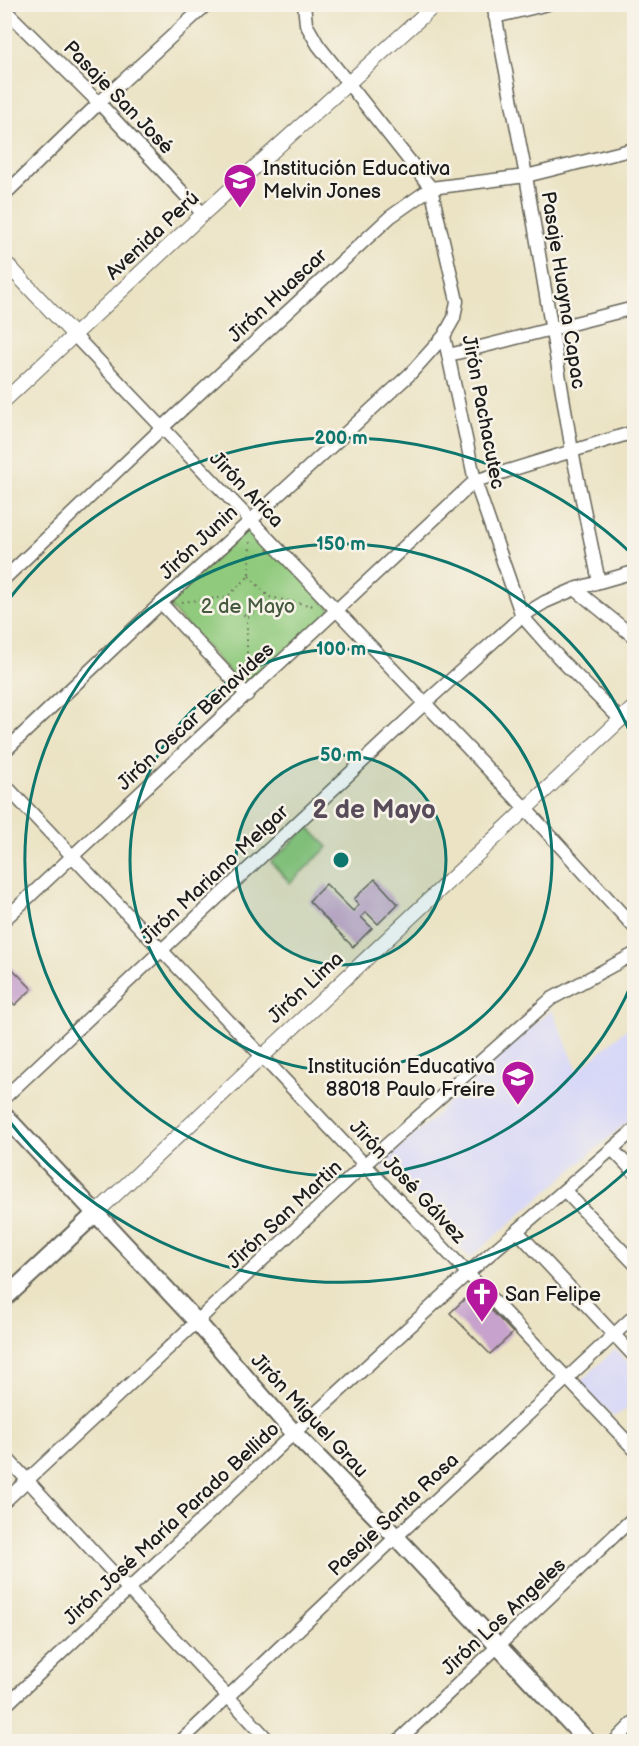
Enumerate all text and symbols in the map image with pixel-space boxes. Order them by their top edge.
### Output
street label: Pasaje San José [58,36,178,159]
place label: Institución Educativa Melvin Jones [263,157,450,204]
school or university icon: Institución Educativa Melvin Jones [222,162,258,209]
street label: Avenida Perú [101,186,204,285]
street label: Pasaje Huayna Capac [536,190,590,391]
street label: Jirón Huascar [223,243,333,348]
street label: Jirón Pachacutec [456,333,510,491]
text: 200 m [314,428,368,449]
street label: Jirón Arica [204,447,288,533]
street label: Jirón Junin [155,500,243,585]
text: 150 m [316,534,366,555]
park label: 2 de Mayo [201,595,295,619]
street label: Jirón Oscar Benavides [112,638,279,796]
text: 100 m [316,639,366,660]
text: 50 m [320,745,362,766]
district label: 2 de Mayo [312,795,436,826]
street label: Jirón Mariano Melgar [136,799,294,950]
centre of rings [331,850,351,870]
street label: Jirón Lima [263,947,348,1029]
place label: Institución Educativa 88018 Paulo Freire [308,1055,495,1102]
school or university icon: Institución Educativa 88018 Paulo Freire [500,1059,536,1106]
street label: Jirón José Gálvez [344,1115,471,1249]
street label: Jirón San Martin [222,1155,347,1274]
church icon: San Felipe [464,1276,500,1323]
place label: San Felipe [505,1283,601,1307]
street label: Jirón Miguel Grau [246,1349,373,1483]
street label: Jirón José María Parado Bellido [59,1417,285,1630]
street label: Pasaje Santa Rosa [323,1448,464,1581]
street label: Jirón Los Angeles [437,1553,571,1680]

